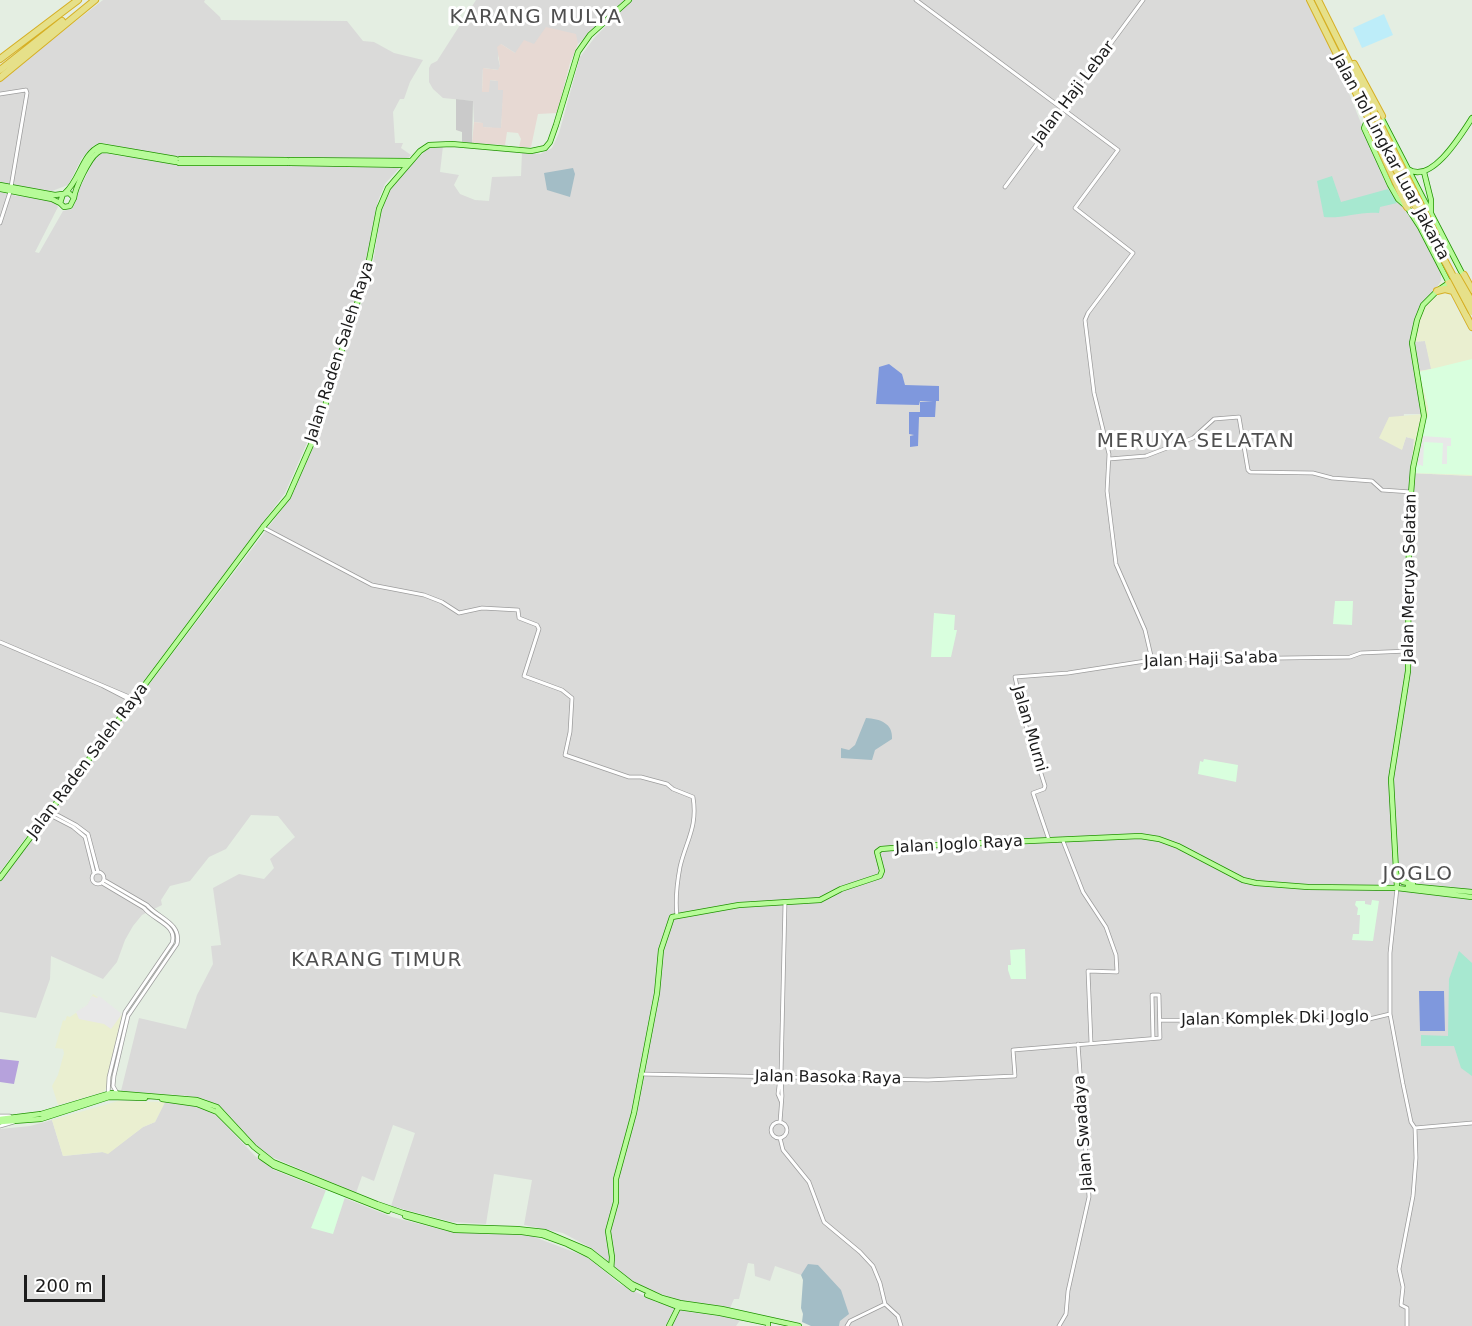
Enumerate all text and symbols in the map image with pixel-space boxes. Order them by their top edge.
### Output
district label: KARANG MULYA [450,6,622,30]
street label: Jalan Haji Lebar [1029,37,1119,149]
street label: Jalan Tol Lingkar Luar Jakarta [1327,51,1453,263]
street label: Jalan Raden Saleh Raya [302,259,378,445]
district label: MERUYA SELATAN [1097,430,1295,454]
street label: Jalan Meruya Selatan [1399,493,1421,663]
street label: Jalan Haji Sa'aba [1144,648,1278,672]
street label: Jalan Raden Saleh Raya [23,680,153,842]
street label: Jalan Murni [1008,684,1050,774]
street label: Jalan Joglo Raya [895,832,1023,858]
district label: JOGLO [1383,863,1453,887]
district label: KARANG TIMUR [291,949,463,973]
street label: Jalan Komplek Dki Joglo [1181,1008,1369,1030]
street label: Jalan Basoka Raya [755,1067,901,1089]
street label: Jalan Swadaya [1070,1074,1098,1192]
scale bar [27,1263,108,1301]
text: 200 m [35,1275,93,1296]

